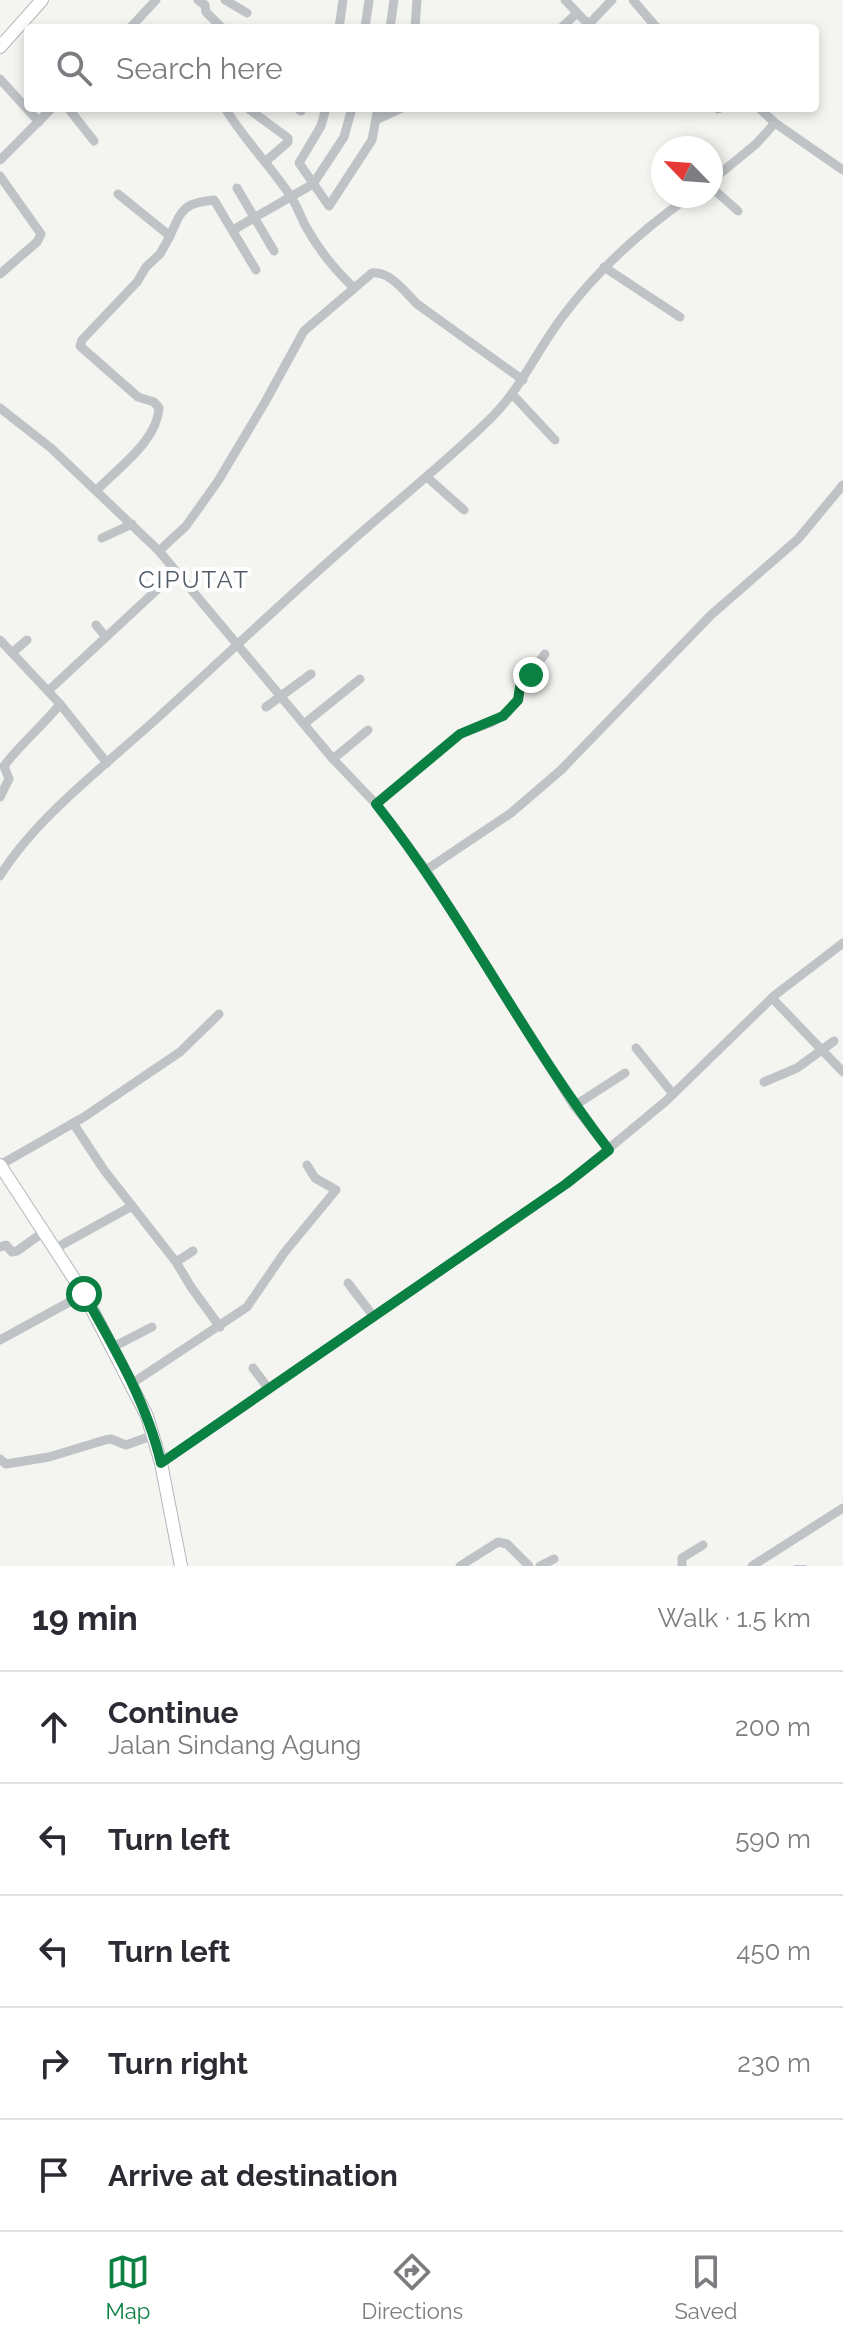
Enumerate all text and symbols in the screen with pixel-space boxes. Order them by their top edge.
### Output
search box [24,24,819,112]
icon: search [52,46,96,90]
text: Search here [116,51,283,86]
north arrow [651,136,723,208]
district label: CIPUTAT [138,565,250,594]
route end [513,657,549,693]
route start [66,1276,102,1312]
text: 19 min [32,1598,138,1638]
text: Walk · 1.5 km [657,1603,811,1633]
text: Continue [108,1695,239,1730]
icon: ahead [32,1705,76,1749]
text: 200 m [735,1712,811,1742]
text: Jalan Sindang Agung [108,1730,361,1760]
icon: left [32,1817,76,1861]
text: Turn left [108,1822,230,1857]
text: 590 m [735,1824,811,1854]
icon: left [32,1929,76,1973]
text: Turn left [108,1934,230,1969]
text: 450 m [736,1936,811,1966]
icon: right [32,2041,76,2085]
text: Turn right [108,2046,248,2081]
text: 230 m [737,2048,811,2078]
icon: arrive [32,2153,76,2197]
text: Arrive at destination [108,2158,398,2193]
tab: Map [106,2250,150,2324]
tab: Directions [362,2250,463,2324]
tab: Saved [674,2250,737,2324]

